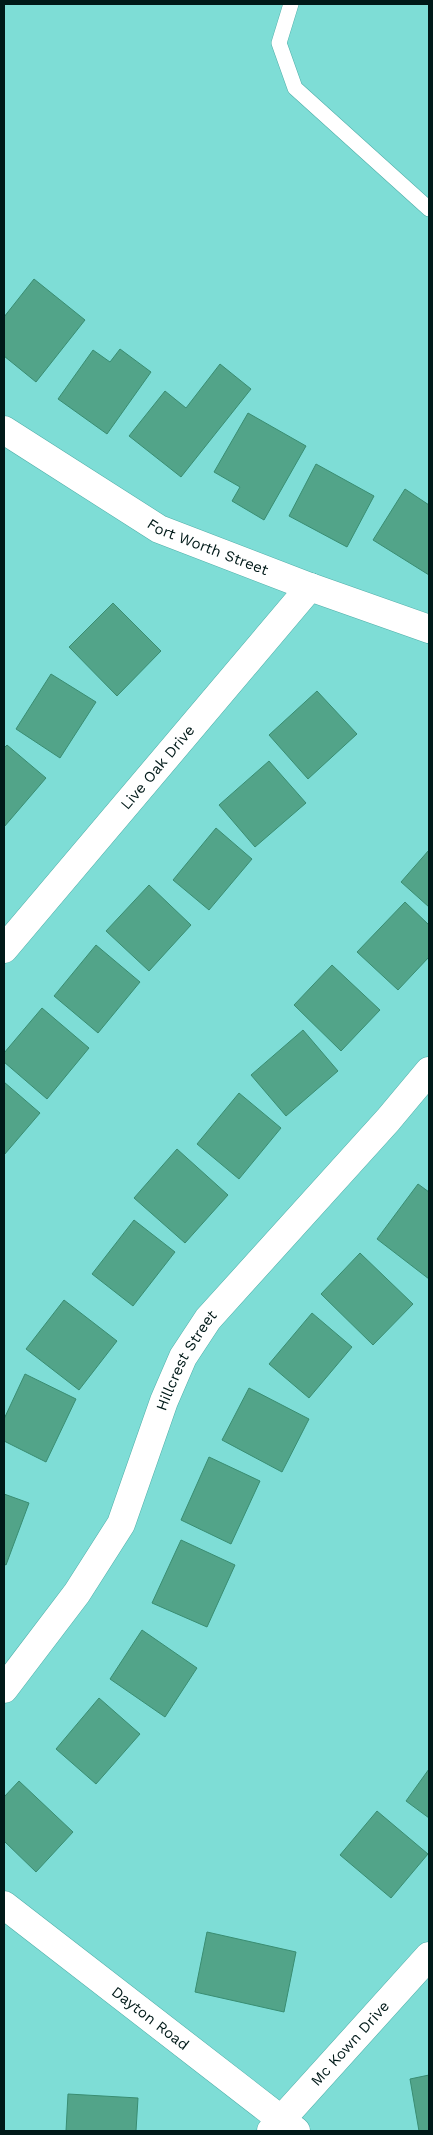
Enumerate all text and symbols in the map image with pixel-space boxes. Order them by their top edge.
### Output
street label: Fort Worth Street [144,515,272,579]
street label: Live Oak Drive [117,721,198,813]
street label: Hillcrest Street [152,1306,221,1413]
street label: Dayton Road [108,1983,193,2054]
street label: Mc Kown Drive [307,1997,393,2090]

